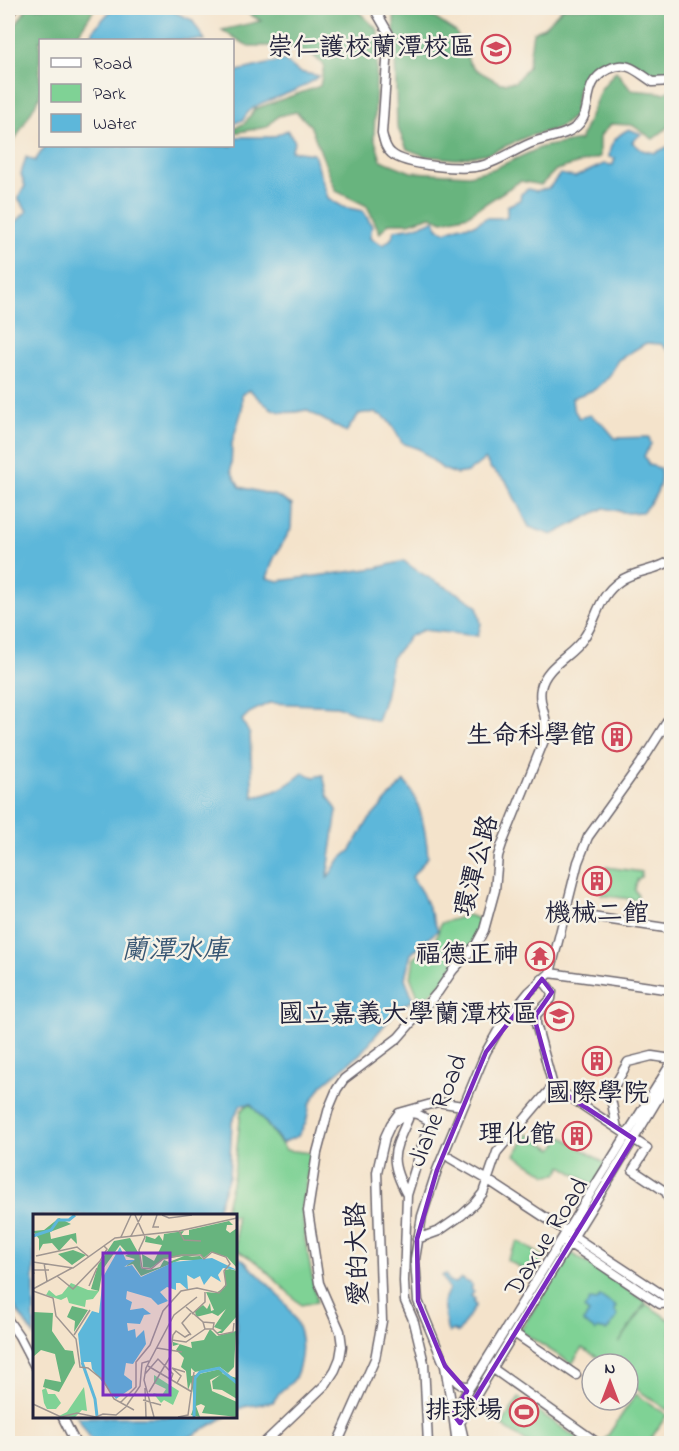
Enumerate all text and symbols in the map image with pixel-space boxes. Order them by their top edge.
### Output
place label: 崇仁護校蘭潭校區 [267,30,475,68]
school or university icon: 崇仁護校蘭潭校區 [480,33,512,65]
legend [39,39,234,147]
text: Road [93,52,132,78]
text: Park [93,82,126,108]
text: Water [93,112,137,138]
place label: 生命科學館 [466,718,596,756]
building icon: 生命科學館 [601,721,633,753]
street label: 環潭公路 [446,811,510,921]
building icon: 機械二館 [581,865,613,897]
place label: 機械二館 [545,896,649,934]
water label: 蘭潭水庫 [121,932,232,971]
place label: 福德正神 [415,937,519,975]
temple icon: 福德正神 [524,940,556,972]
place label: 國立嘉義大學蘭潭校區 [278,997,538,1035]
school or university icon: 國立嘉義大學蘭潭校區 [543,1000,575,1032]
building icon: 國際學院 [581,1045,613,1077]
street label: Jiahe Road [399,1049,479,1173]
place label: 國際學院 [545,1076,649,1114]
place label: 理化館 [478,1117,556,1155]
building icon: 理化館 [561,1120,593,1152]
street label: Daxue Road [496,1171,600,1306]
street label: 愛的大路 [338,1201,380,1307]
inset map [33,1214,237,1418]
north arrow [580,1352,640,1412]
text: N [605,1357,616,1381]
place label: 排球場 [425,1393,503,1431]
sports icon: 排球場 [508,1396,540,1428]

